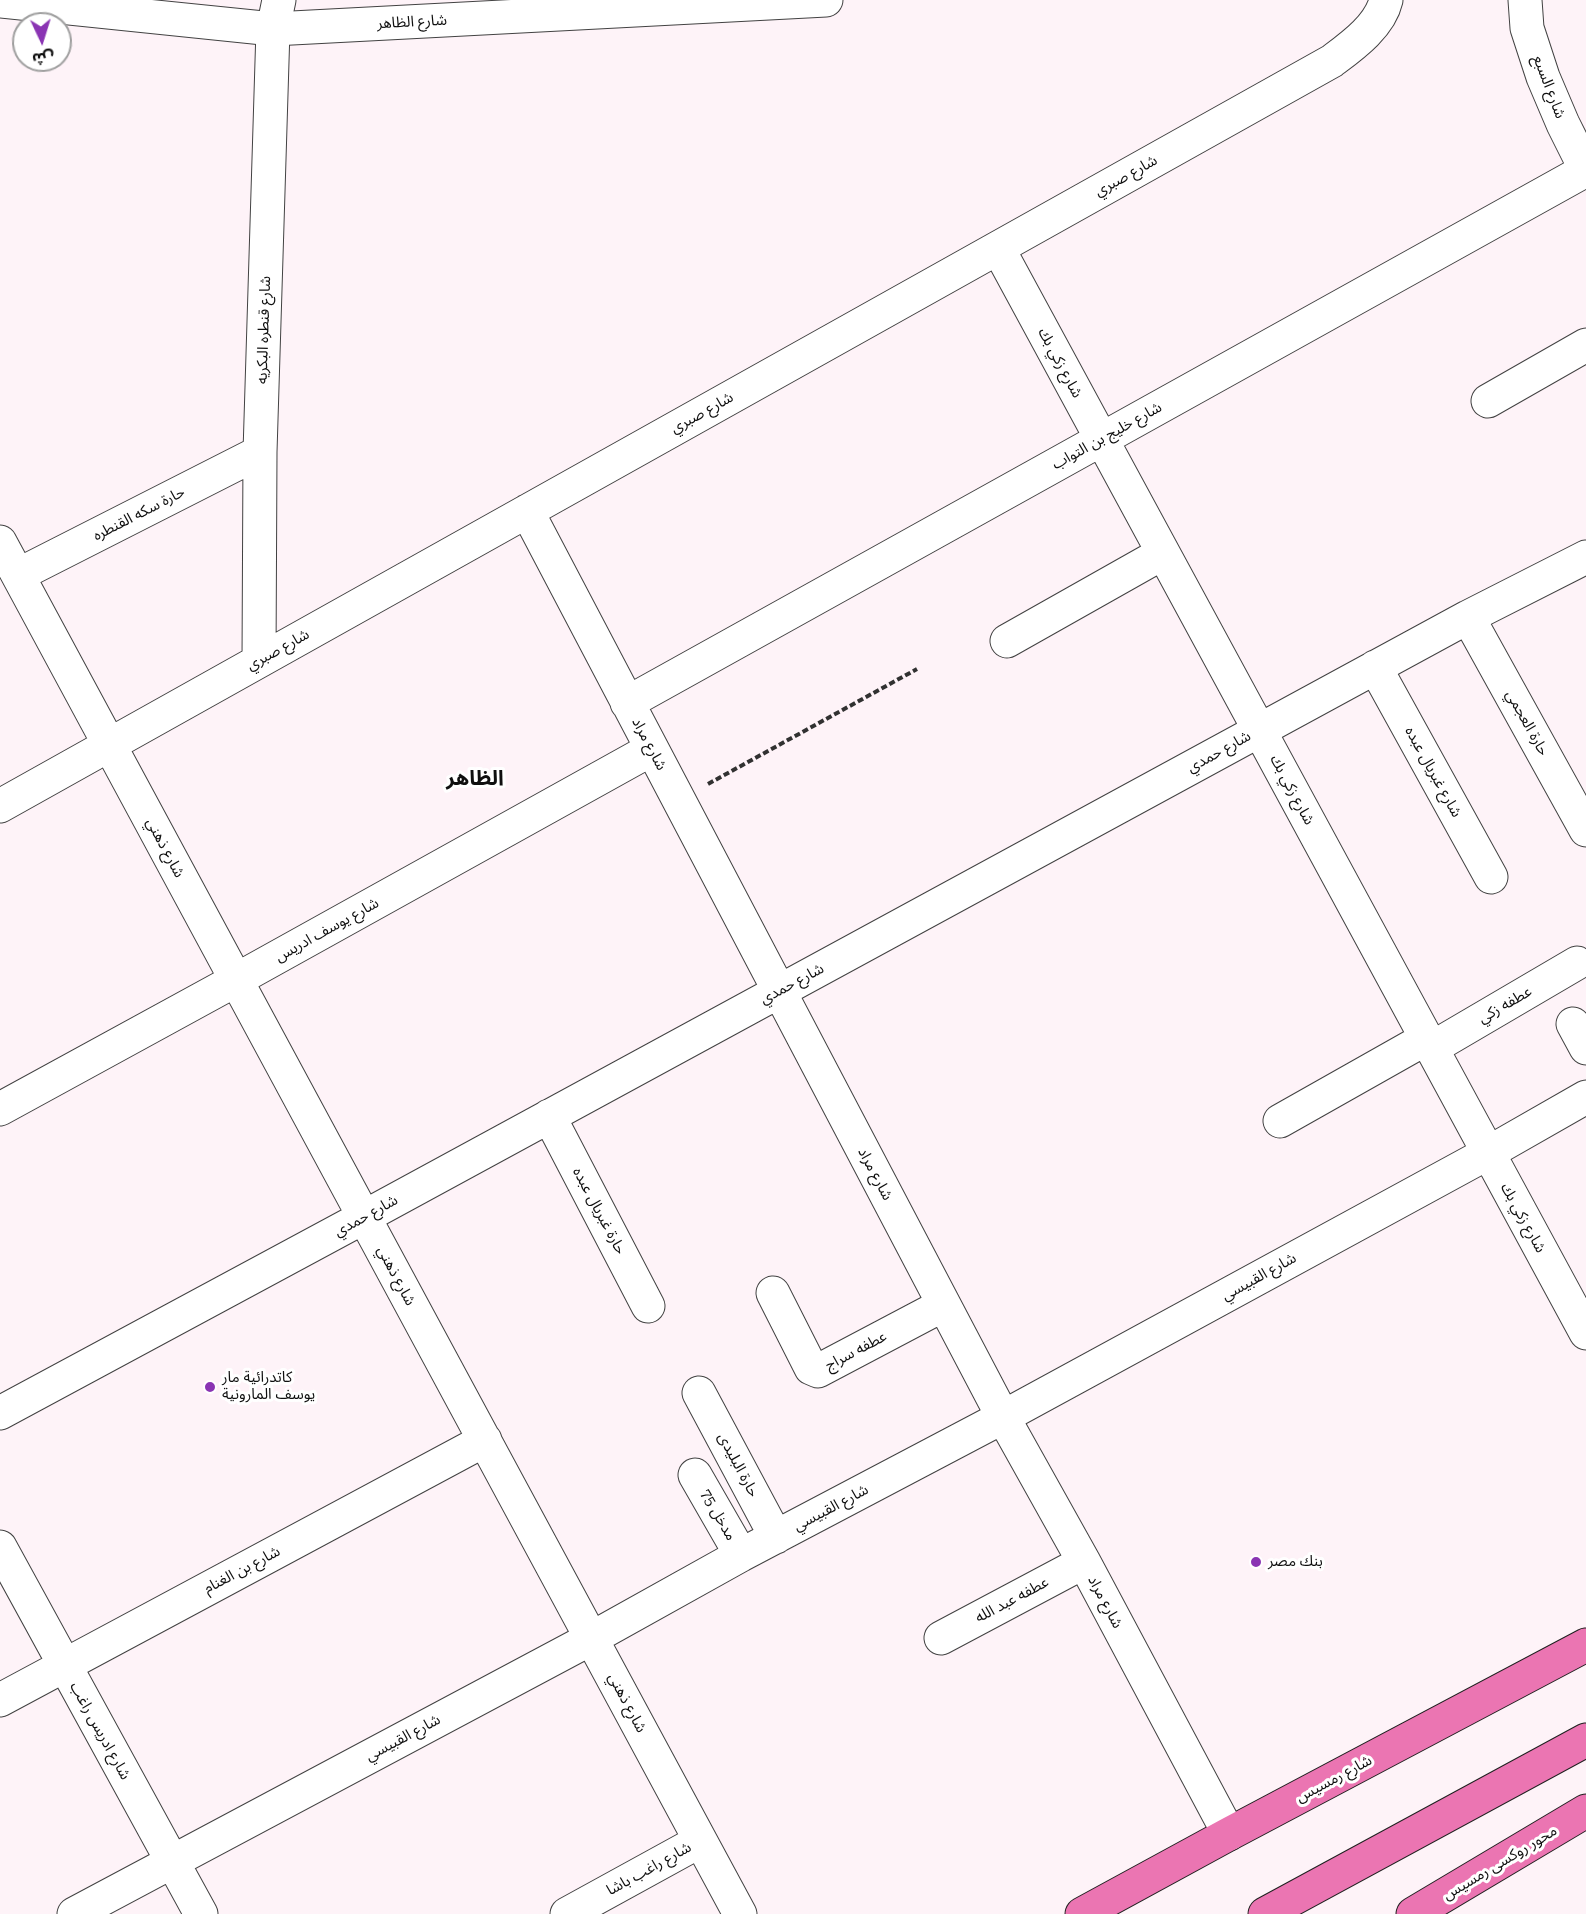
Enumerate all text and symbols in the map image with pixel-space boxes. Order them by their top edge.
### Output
street label: شارع الظاهر [377,11,447,33]
north arrow [12,12,72,72]
text: ش [32,48,55,69]
street label: شارع السبع [1529,53,1569,121]
street label: شارع صبري [1091,151,1161,201]
street label: شارع قنطره البكريه [253,276,275,384]
street label: شارع زكي بك [1034,325,1086,401]
street label: شارع صبري [667,388,737,438]
street label: شارع خليج بن التواب [1049,398,1165,474]
street label: حارة سكه القنطره [90,483,188,545]
street label: شارع صبري [243,625,313,675]
street label: حارة العجمي [1502,687,1552,759]
street label: شارع مراد [628,715,670,773]
street label: شارع غبريال عبده [1401,723,1465,821]
street label: شارع حمدي [1184,727,1254,777]
street label: شارع زكي بك [1266,752,1318,828]
district label: الظاهر [446,766,504,792]
street label: شارع ذهني [142,815,188,881]
street label: شارع يوسف ادريس [272,894,382,966]
street label: شارع حمدي [757,960,827,1008]
street label: عطفه زكي [1475,982,1535,1028]
street label: شارع مراد [854,1145,896,1203]
street label: حارة غبريال عبده [569,1164,629,1258]
street label: شارع زكي بك [1497,1180,1549,1256]
street label: شارع حمدي [331,1191,401,1241]
street label: شارع ذهني [373,1243,419,1309]
street label: شارع القبيسي [1219,1249,1299,1305]
street label: عطفه سراج [822,1327,890,1375]
place label: كاتدرائية مار يوسف المارونية [222,1369,315,1404]
marker: كاتدرائية مار يوسف المارونية [203,1380,217,1394]
street label: حارة البليدى [714,1430,762,1500]
street label: شارع القبيسي [790,1481,872,1535]
street label: مدخل 75 [696,1486,740,1544]
street label: شارع بن الغنام [201,1542,283,1598]
place label: بنك مصر [1268,1553,1323,1571]
marker: بنك مصر [1249,1555,1263,1569]
street label: عطفه عبد الله [972,1573,1052,1627]
street label: شارع مراد [1084,1573,1126,1631]
street label: شارع ذهني [604,1670,650,1736]
street label: شارع ادريس راغب [66,1679,134,1783]
street label: شارع القبيسي [362,1711,444,1765]
street label: شارع رمسيس [1293,1752,1375,1806]
street label: محور روكسى رمسيس [1440,1822,1560,1904]
street label: شارع راغب باشا [604,1838,694,1900]

